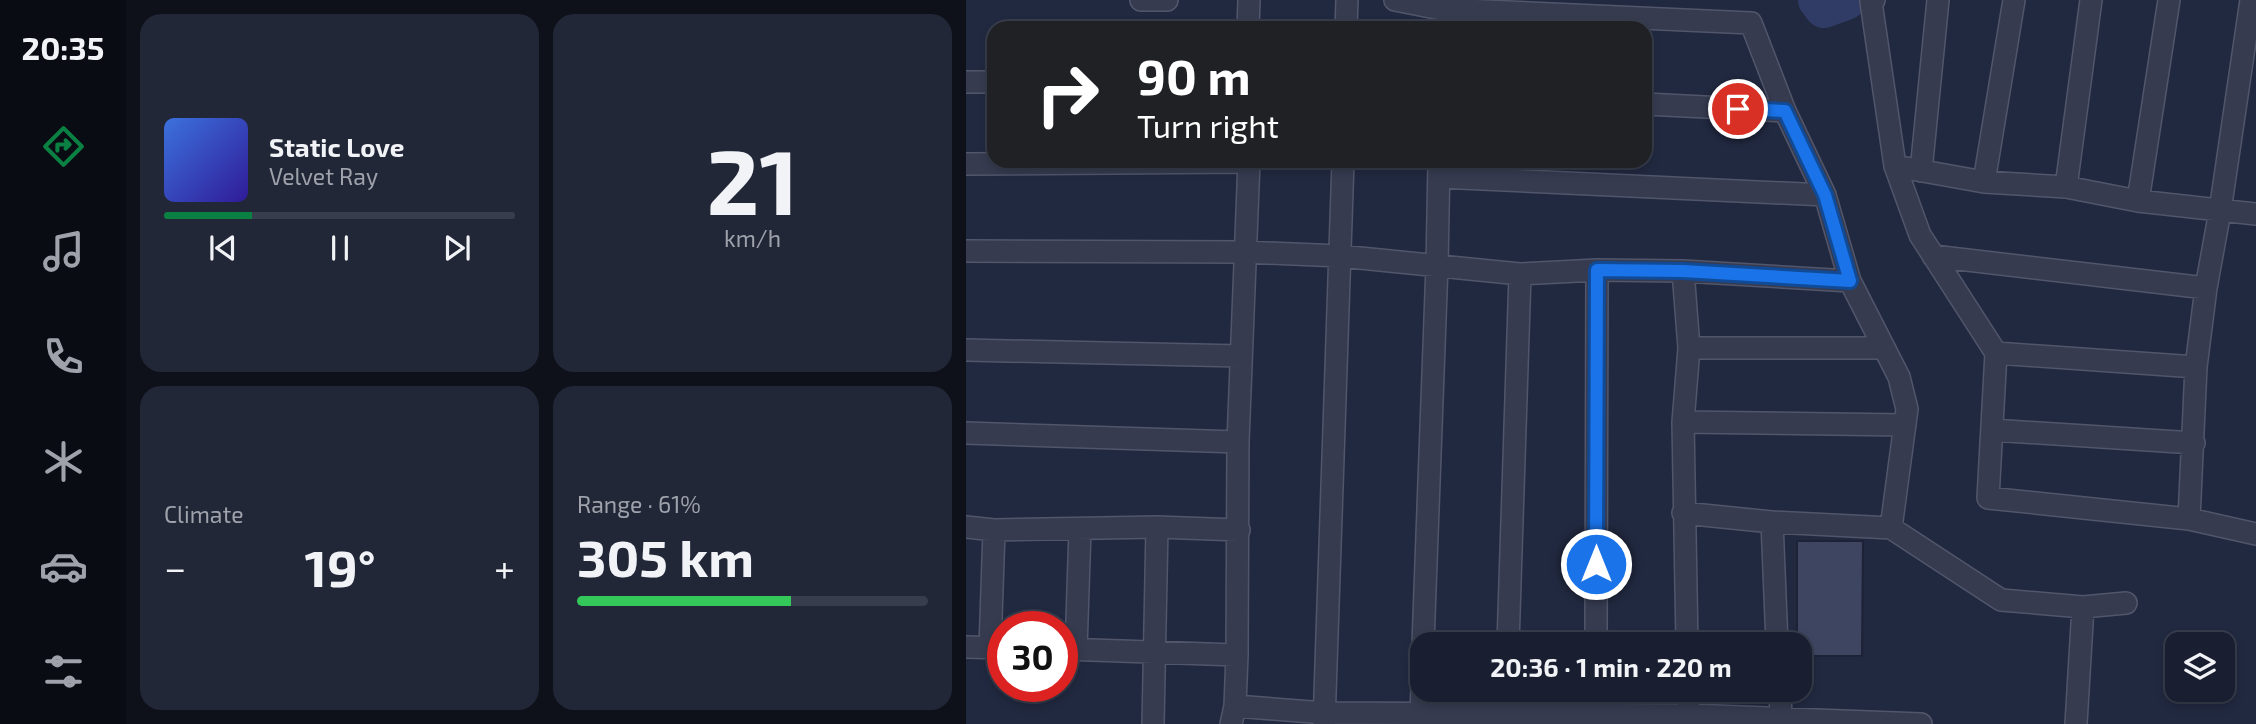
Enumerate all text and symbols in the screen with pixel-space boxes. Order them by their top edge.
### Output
text: 20:35 [22,28,104,66]
text: 90 m [1137,46,1251,105]
icon: right [1022,49,1113,140]
pin [1708,79,1768,139]
icon: arrive [1719,90,1757,128]
text: Turn right [1137,106,1279,144]
icon: directions [39,122,88,171]
text: 21 [706,124,799,233]
text: Static Love [269,131,405,162]
text: Velvet Ray [269,162,378,190]
text: km/h [724,224,781,252]
icon: music [39,227,88,276]
icon: previous [204,229,242,267]
icon: pause [321,229,359,267]
icon: next [438,229,476,267]
icon: phone [39,332,88,381]
icon: climate [39,437,88,486]
text: Range · 61% [577,490,701,518]
text: Climate [164,500,244,528]
text: 305 km [577,525,754,587]
position arrow [1559,527,1633,601]
text: 19° [305,535,376,597]
icon: car [39,542,88,591]
text: − [164,544,186,590]
text: + [494,544,515,590]
speed limit sign: 30 [987,611,1078,702]
map controls [2165,632,2235,702]
button: layers [2165,632,2235,702]
icon: filters [39,647,88,696]
text: 20:36 · 1 min · 220 m [1490,651,1732,682]

